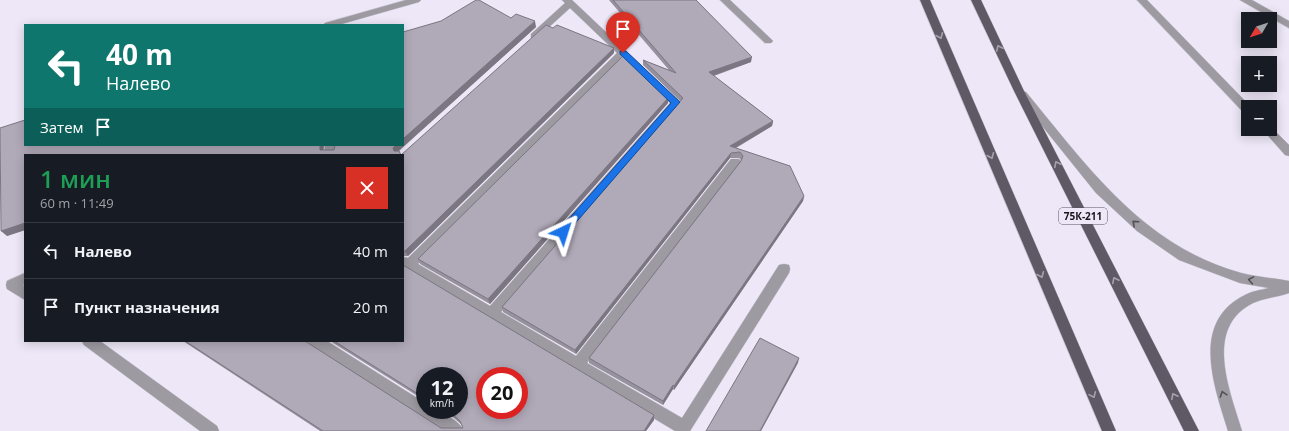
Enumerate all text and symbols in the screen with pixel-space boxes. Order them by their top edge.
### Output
pin [606,12,640,53]
north arrow [1241,12,1277,48]
map controls [1241,12,1277,136]
icon: arrive [612,18,634,40]
one-way arrow [935,31,943,39]
text: 40 m [106,35,173,73]
icon: left [40,40,92,92]
one-way arrow [996,45,1004,52]
button: + [1241,56,1277,92]
text: Налево [106,71,171,95]
button: − [1241,100,1277,136]
icon: arrive [92,116,114,138]
text: Затем [40,117,84,137]
one-way arrow [986,152,994,159]
one-way arrow [1054,161,1061,169]
text: 1 мин [40,162,111,195]
button: close [346,167,388,209]
text: 60 m · 11:49 [40,194,114,212]
road number: 75К-211 [1059,208,1107,224]
position arrow [542,211,584,253]
one-way arrow [1132,220,1140,227]
icon: left [40,240,62,262]
text: Налево [74,241,132,261]
text: 40 m [353,241,388,261]
one-way arrow [1036,271,1044,279]
one-way arrow [1247,276,1254,285]
one-way arrow [1113,277,1120,285]
icon: arrive [40,296,62,318]
text: Пункт назначения [74,297,220,317]
text: 20 m [353,297,388,317]
speed limit sign: 20 [476,367,528,419]
text: 12 [431,374,453,401]
one-way arrow [1088,390,1096,398]
one-way arrow [1219,391,1228,398]
one-way arrow [1172,393,1179,400]
text: km/h [430,396,454,410]

